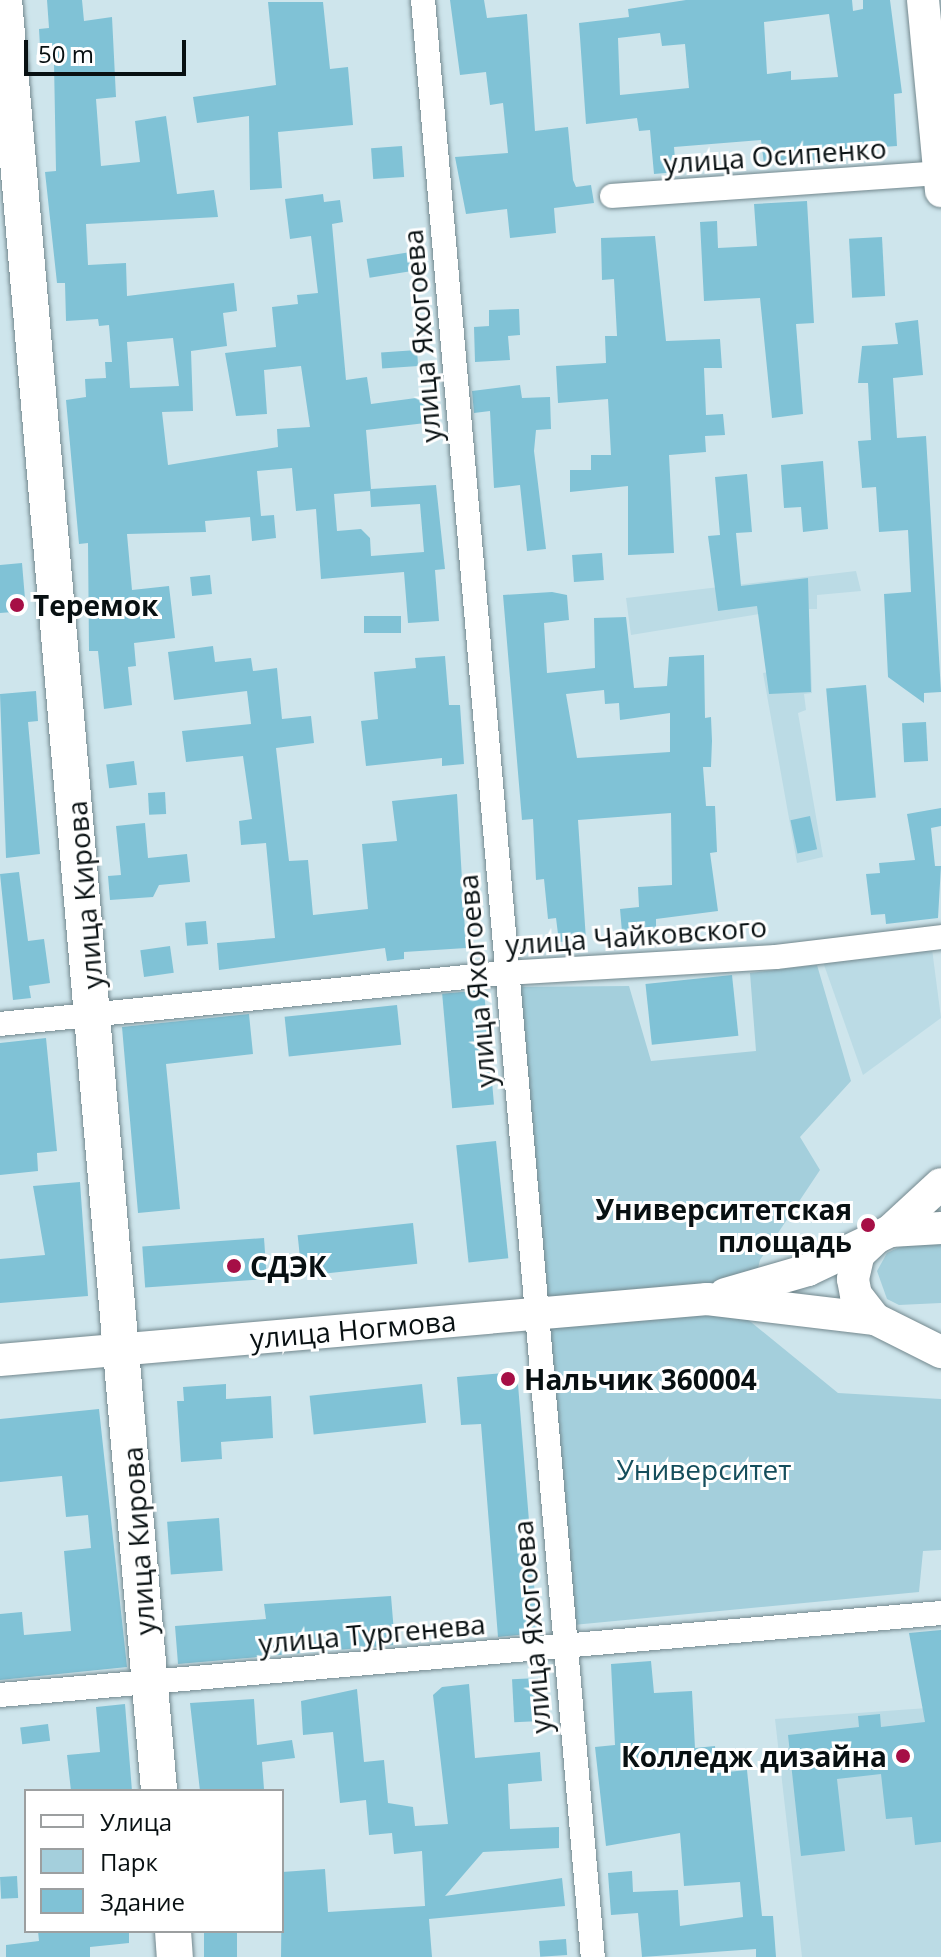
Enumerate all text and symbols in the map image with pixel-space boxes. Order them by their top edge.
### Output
scale bar [28,24,190,74]
text: 50 m [38,37,94,70]
street label: улица Осипенко [662,130,888,180]
street label: улица Яхогоева [395,228,447,444]
place label: Теремок [33,588,158,622]
marker: Теремок [8,596,26,614]
street label: улица Кирова [59,800,109,990]
street label: улица Яхогоева [450,873,502,1089]
street label: улица Чайковского [504,909,768,961]
place label: Университетская площадь [596,1192,852,1258]
marker: Университетская площадь [859,1216,877,1234]
place label: СДЭК [250,1249,327,1283]
marker: СДЭК [225,1257,243,1275]
street label: улица Ногмова [249,1303,457,1355]
place label: Нальчик 360004 [524,1362,757,1396]
marker: Нальчик 360004 [499,1370,517,1388]
street label: улица Кирова [115,1446,161,1636]
park label: Университет [616,1452,792,1486]
street label: улица Яхогоева [505,1519,557,1735]
street label: улица Тургенева [257,1606,487,1660]
place label: Колледж дизайна [621,1739,887,1773]
marker: Колледж дизайна [894,1747,912,1765]
legend [24,1789,284,1933]
text: Улица [100,1805,172,1838]
text: Парк [100,1845,158,1878]
text: Здание [100,1885,185,1918]

